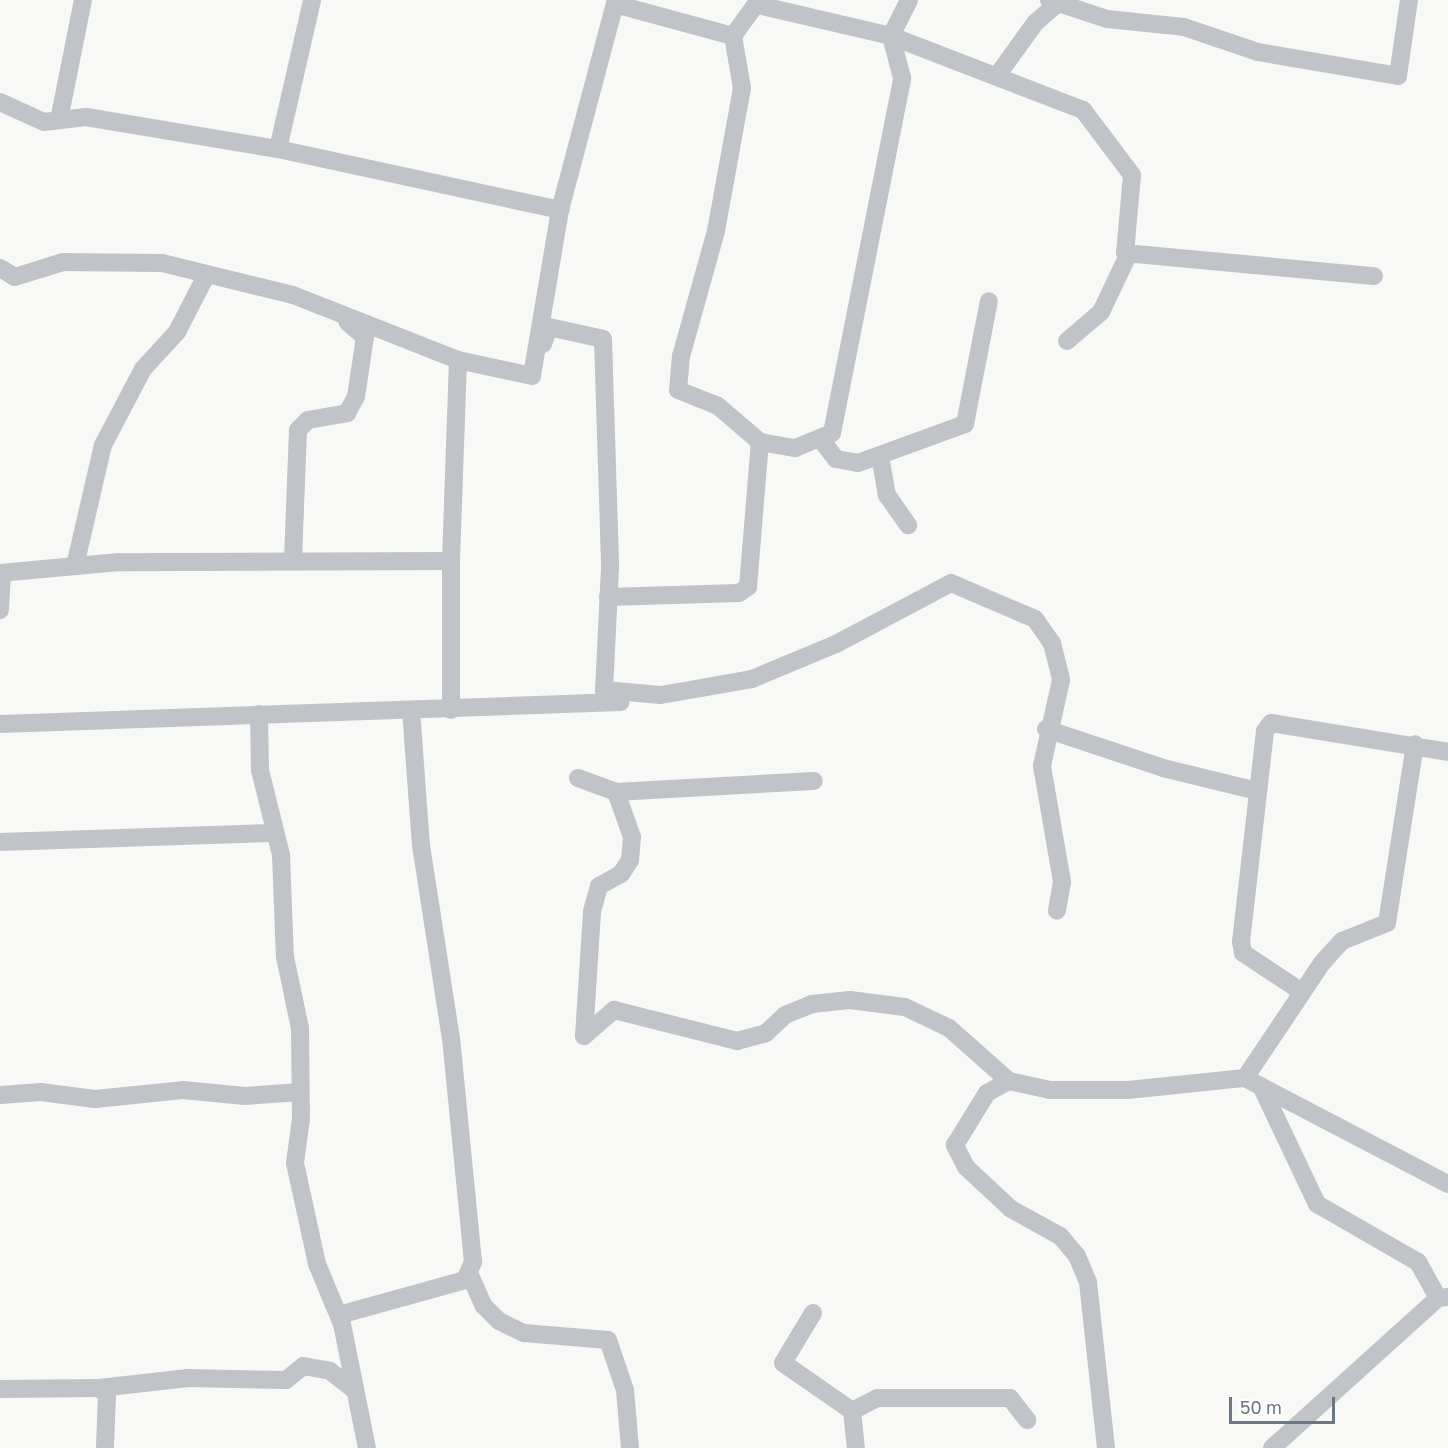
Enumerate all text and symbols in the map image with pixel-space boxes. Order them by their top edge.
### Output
scale bar [1232,1385,1338,1423]
text: 50 m [1240,1396,1282,1418]

